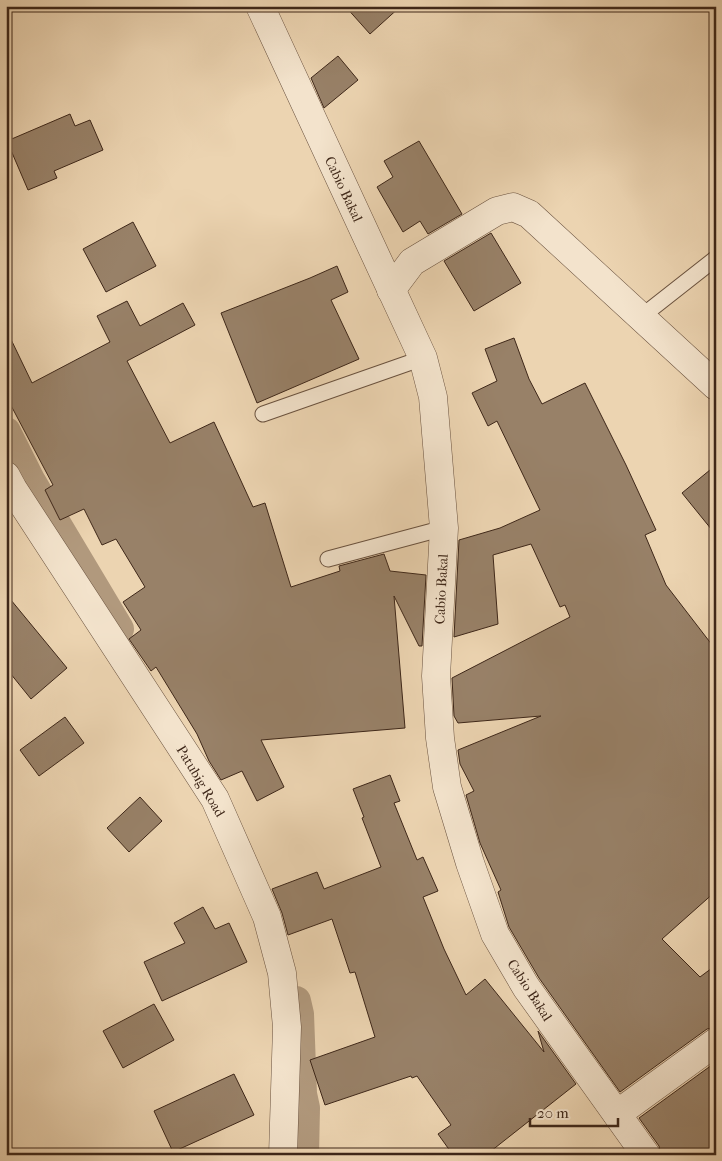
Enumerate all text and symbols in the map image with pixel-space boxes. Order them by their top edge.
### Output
street label: Cabio Bakal [321,154,366,225]
street label: Cabio Bakal [431,553,452,625]
street label: Patubig Road [173,742,229,821]
street label: Cabio Bakal [503,956,556,1025]
scale bar [530,1096,617,1128]
text: 20 m [537,1104,569,1122]

